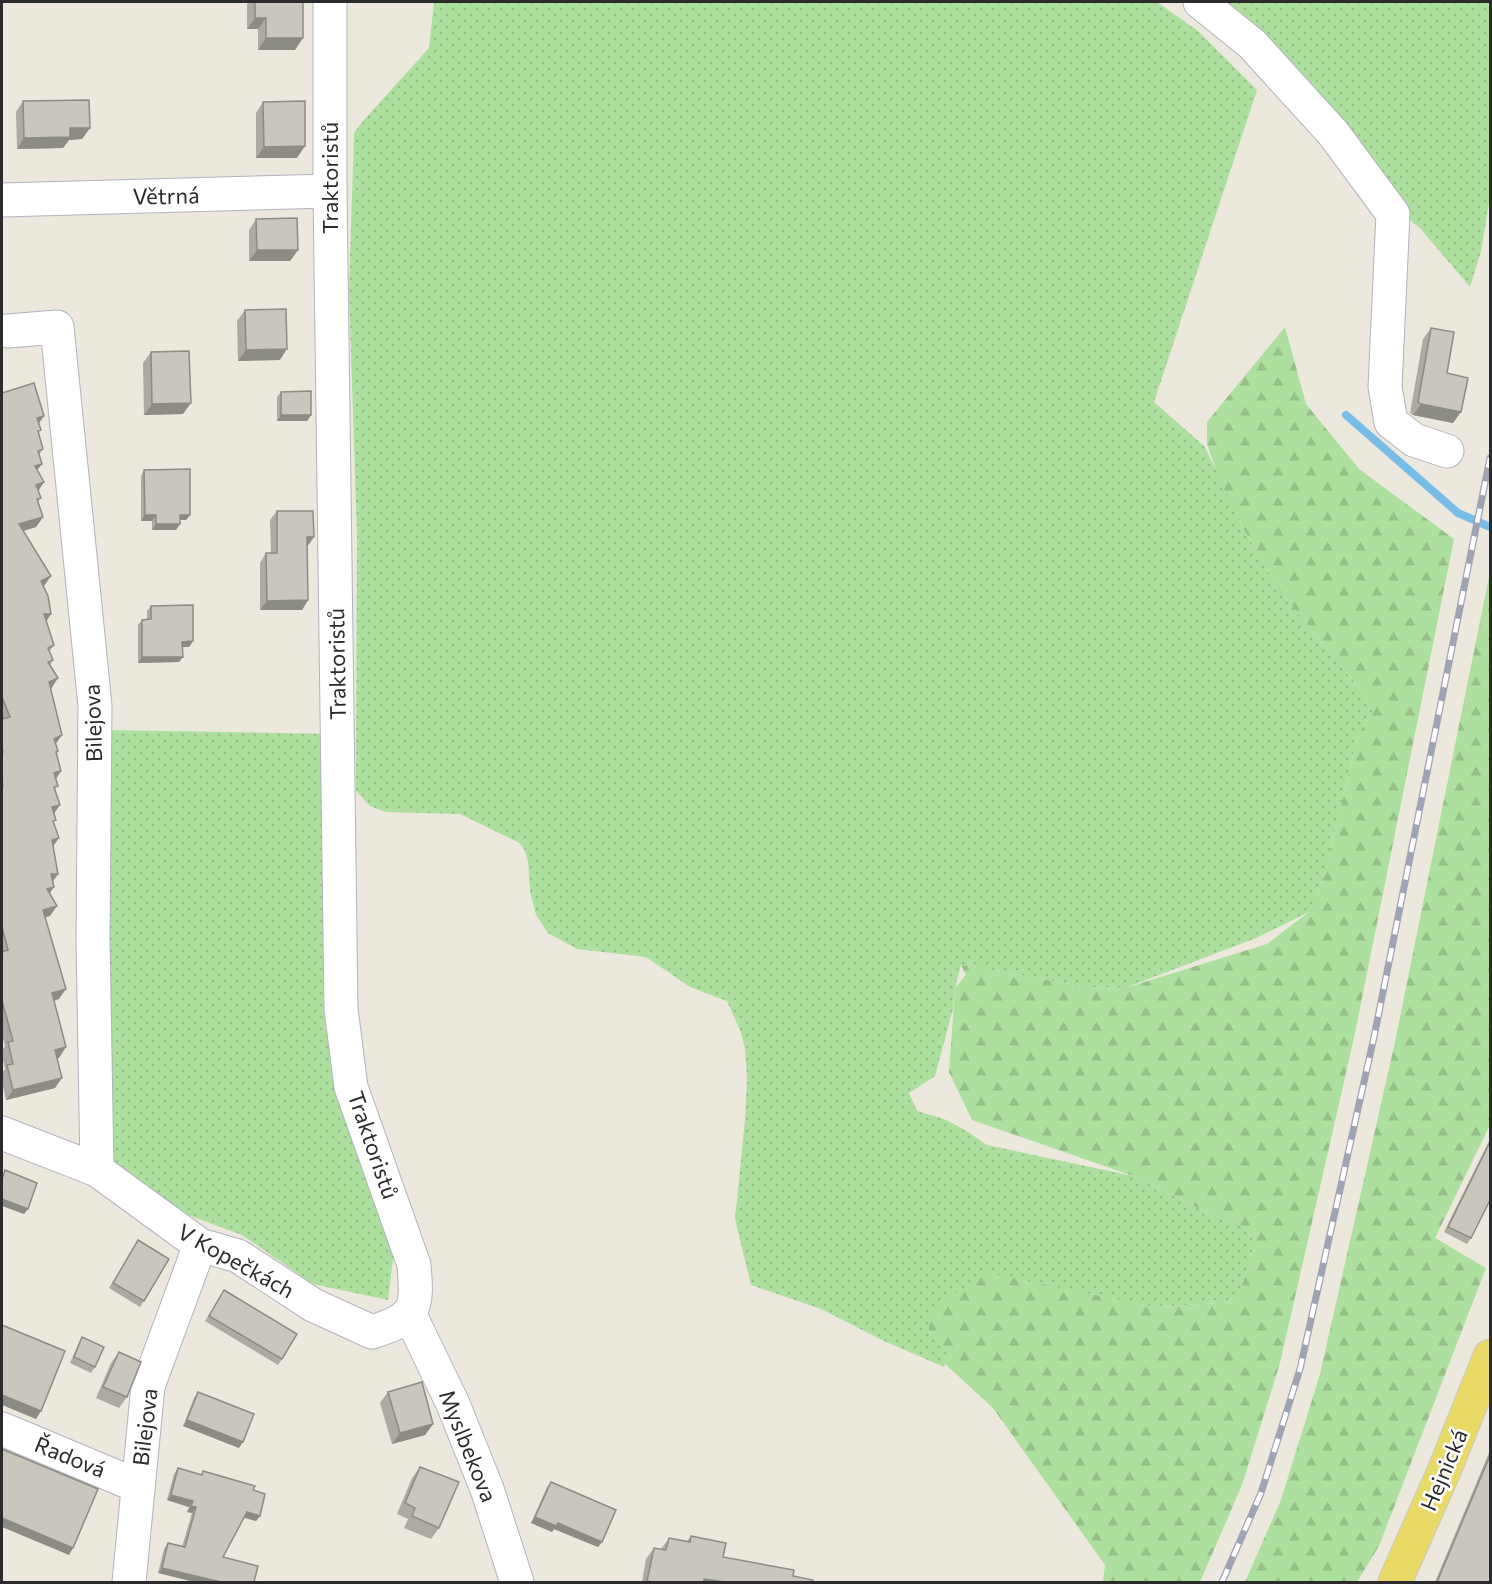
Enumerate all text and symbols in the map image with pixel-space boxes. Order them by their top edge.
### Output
street label: Traktoristů [316,122,343,234]
street label: Větrná [132,181,200,210]
street label: Traktoristů [322,608,351,720]
street label: Bilejova [78,684,107,762]
street label: Traktoristů [342,1088,404,1202]
street label: V Kopečkách [173,1218,299,1304]
street label: Myslbekova [434,1386,503,1506]
street label: Bilejova [126,1387,163,1467]
street label: Hejnická [1414,1425,1473,1515]
street label: Řadová [31,1430,110,1483]

